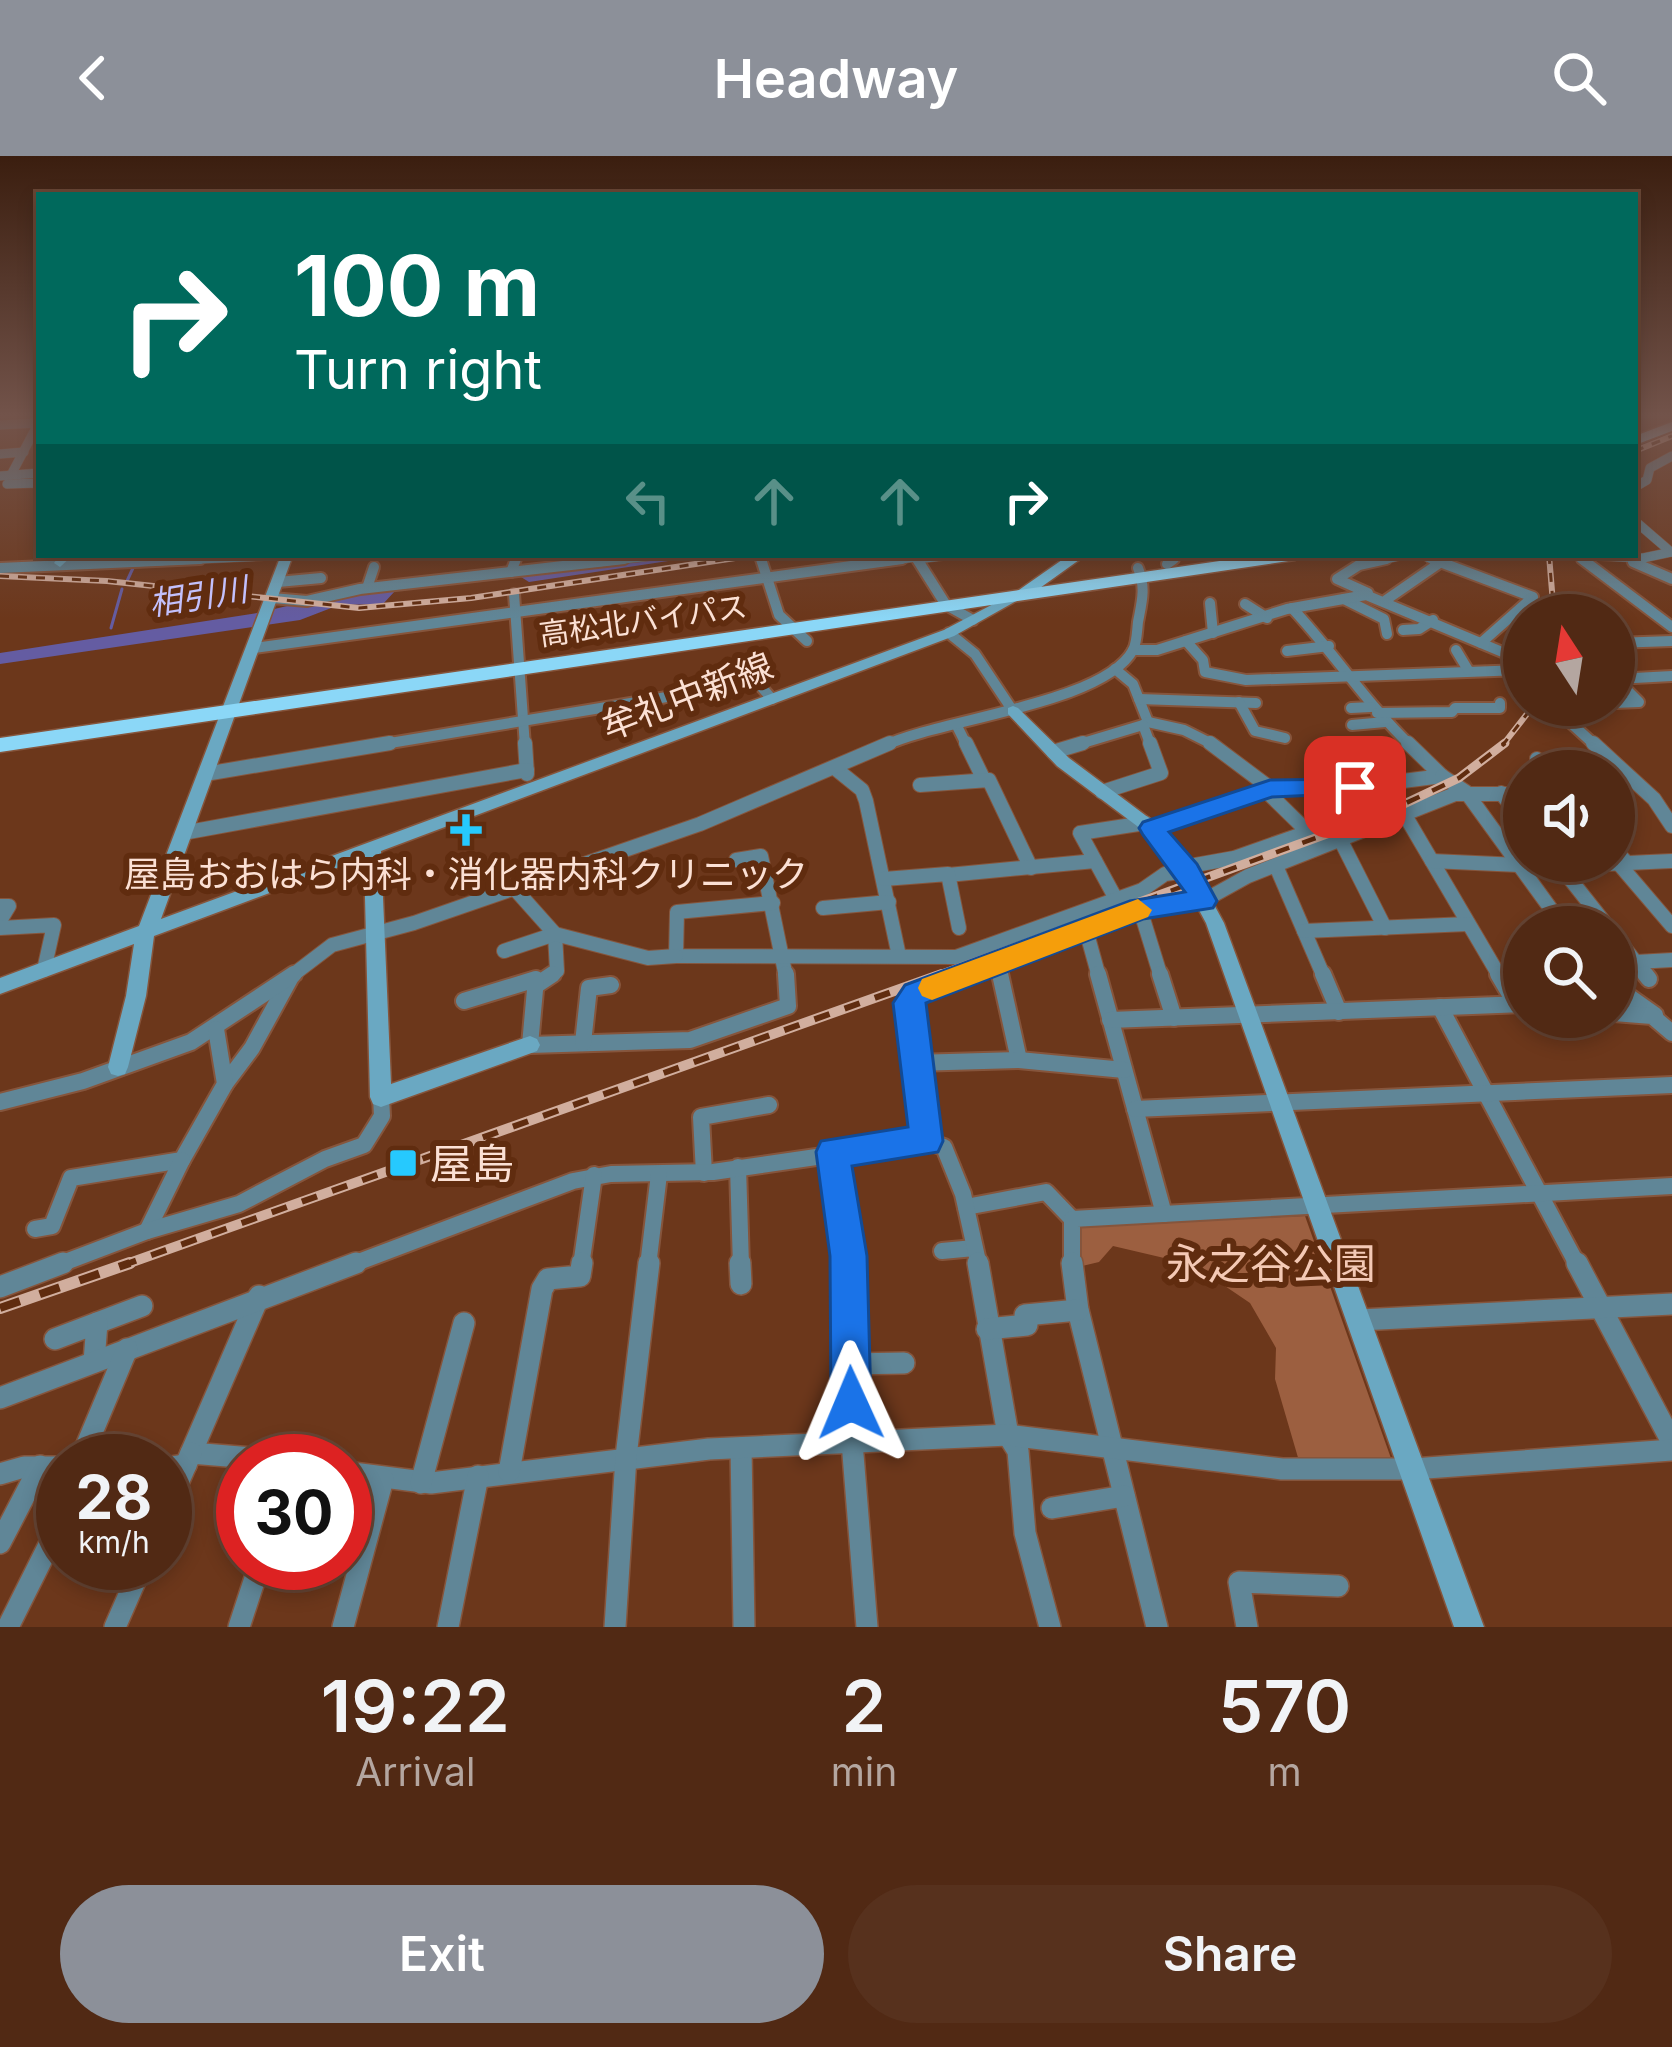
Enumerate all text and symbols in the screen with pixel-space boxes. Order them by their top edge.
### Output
icon: back [60,45,126,111]
icon: search [1546,45,1612,111]
text: Headway [714,46,958,111]
text: 100 m [294,235,540,336]
icon: right [96,240,252,396]
text: Turn right [294,337,542,402]
icon: left [615,468,681,534]
icon: ahead [741,468,807,534]
icon: ahead [867,468,933,534]
icon: right [993,468,1059,534]
water label: 相引川 [146,568,253,623]
street label: 高松北バイパス [537,588,749,652]
north arrow [1503,594,1635,726]
map controls [1503,594,1635,1038]
street label: 牟礼中新線 [595,643,779,749]
pin [1304,736,1406,838]
button: sound [1503,750,1635,882]
icon: arrive [1322,754,1388,820]
marker: 屋島おおはら内科・消化器内科クリニック [450,814,482,846]
place label: 屋島おおはら内科・消化器内科クリニック [124,852,808,896]
button: search [1503,906,1635,1038]
place label: 屋島 [430,1138,514,1189]
marker: 屋島 [387,1147,419,1179]
park label: 永之谷公園 [1166,1238,1376,1289]
position arrow [788,1340,914,1466]
speed limit sign: 30 [216,1434,372,1590]
text: 28 [76,1461,152,1533]
text: km/h [78,1524,150,1560]
text: 19:22 [321,1662,510,1749]
text: 2 [842,1662,886,1749]
text: 570 [1218,1662,1351,1749]
text: Arrival [355,1748,475,1795]
text: min [831,1748,897,1795]
text: m [1268,1748,1302,1795]
button: Exit [60,1885,824,2023]
button: Share [848,1885,1612,2023]

